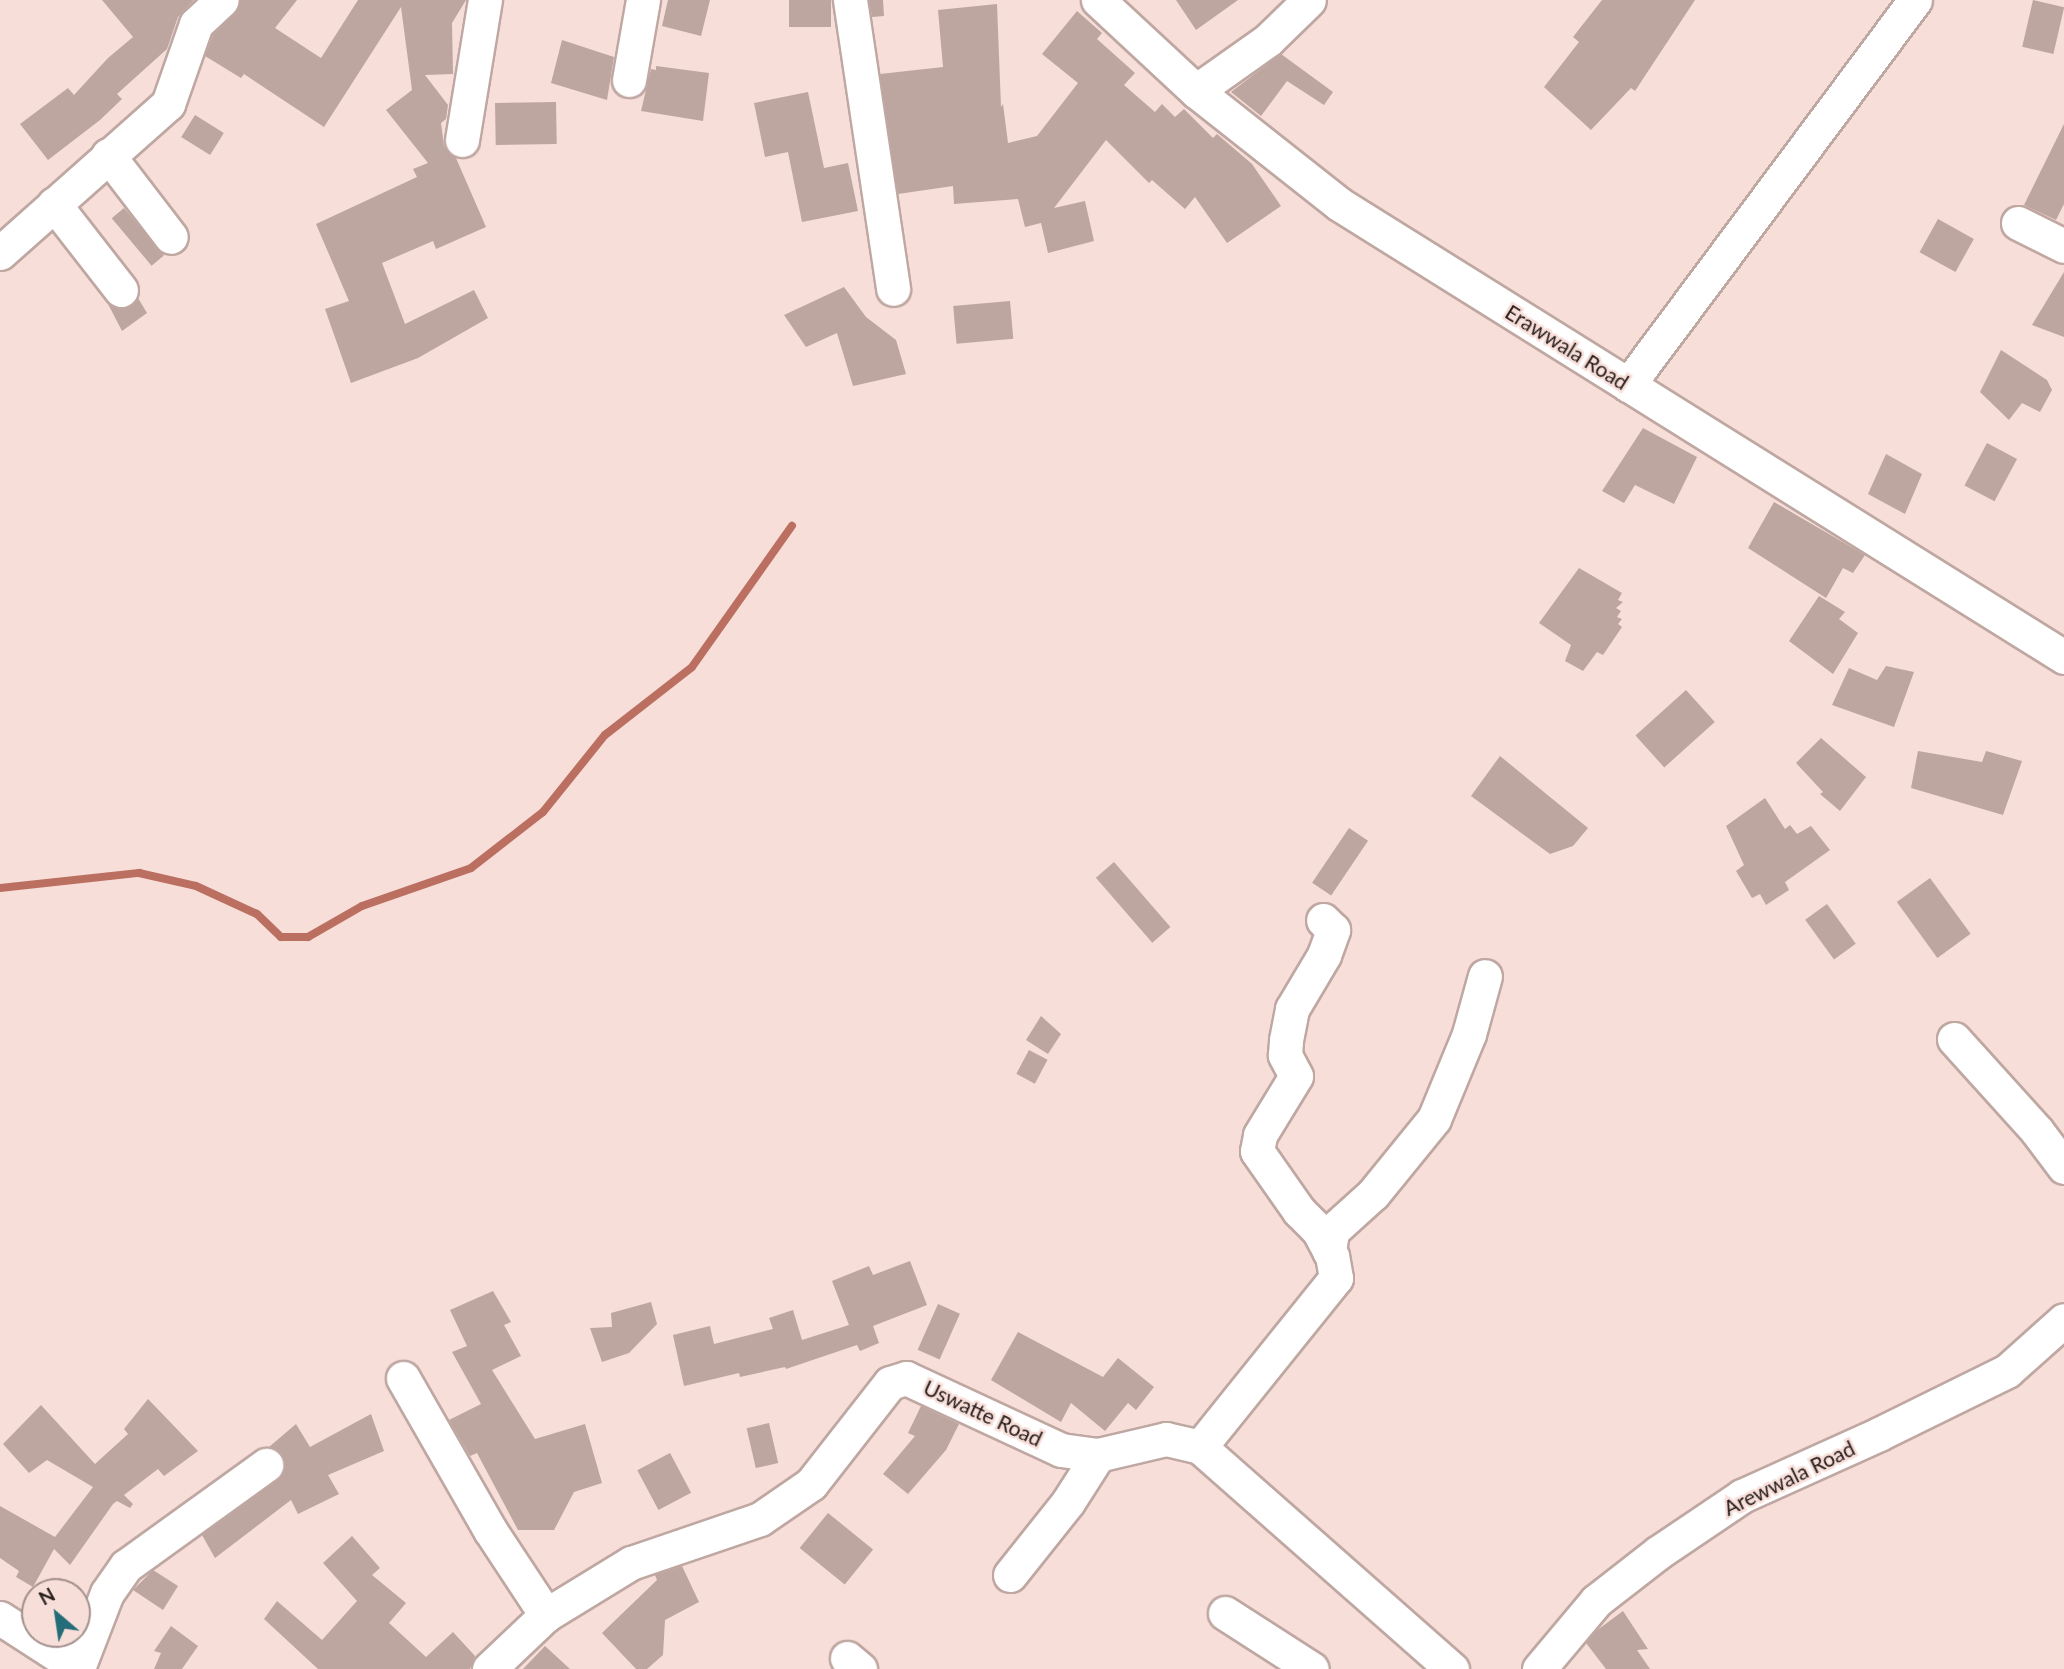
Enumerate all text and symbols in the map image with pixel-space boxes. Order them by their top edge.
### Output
street label: Erawwala Road [1501,299,1633,395]
street label: Uswatte Road [920,1375,1046,1451]
street label: Arewwala Road [1719,1435,1859,1521]
north arrow [21,1578,91,1648]
text: N [35,1582,59,1610]

